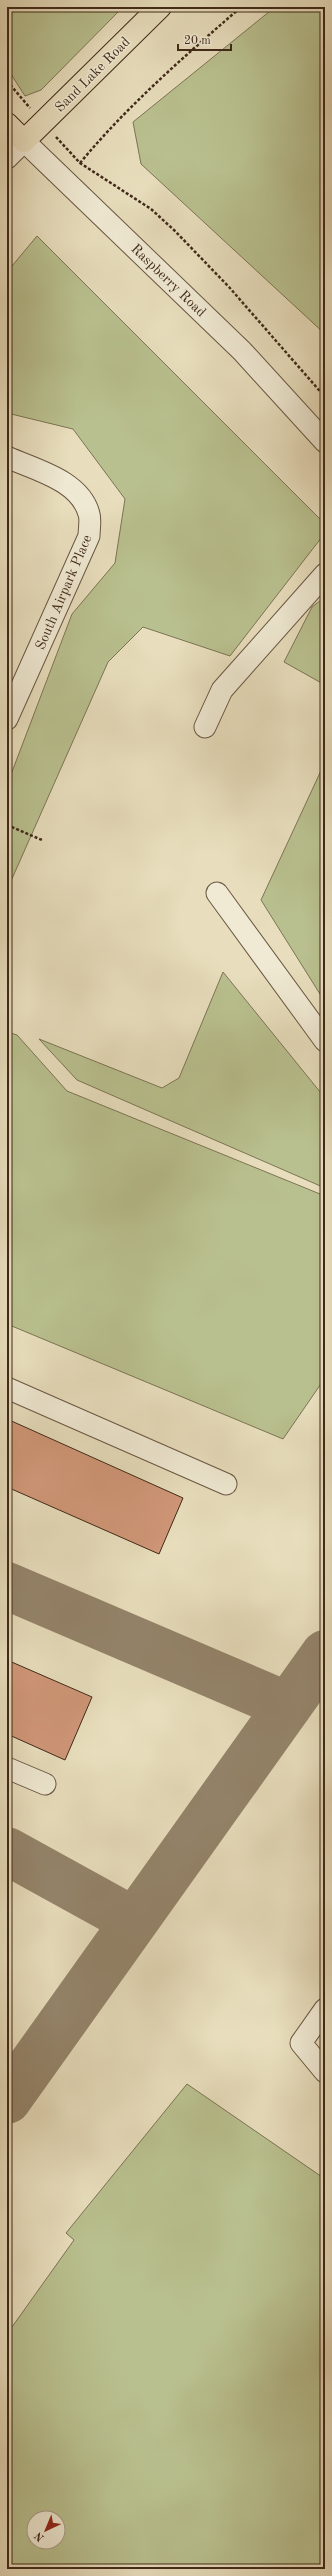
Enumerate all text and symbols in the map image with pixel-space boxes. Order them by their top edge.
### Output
scale bar [178,26,231,52]
street label: Sand Lake Road [53,35,133,115]
text: 20 m [184,35,211,47]
street label: Raspberry Road [128,242,208,320]
street label: South Airpark Place [33,533,95,652]
north arrow [26,2510,66,2550]
text: N [33,2529,47,2543]

